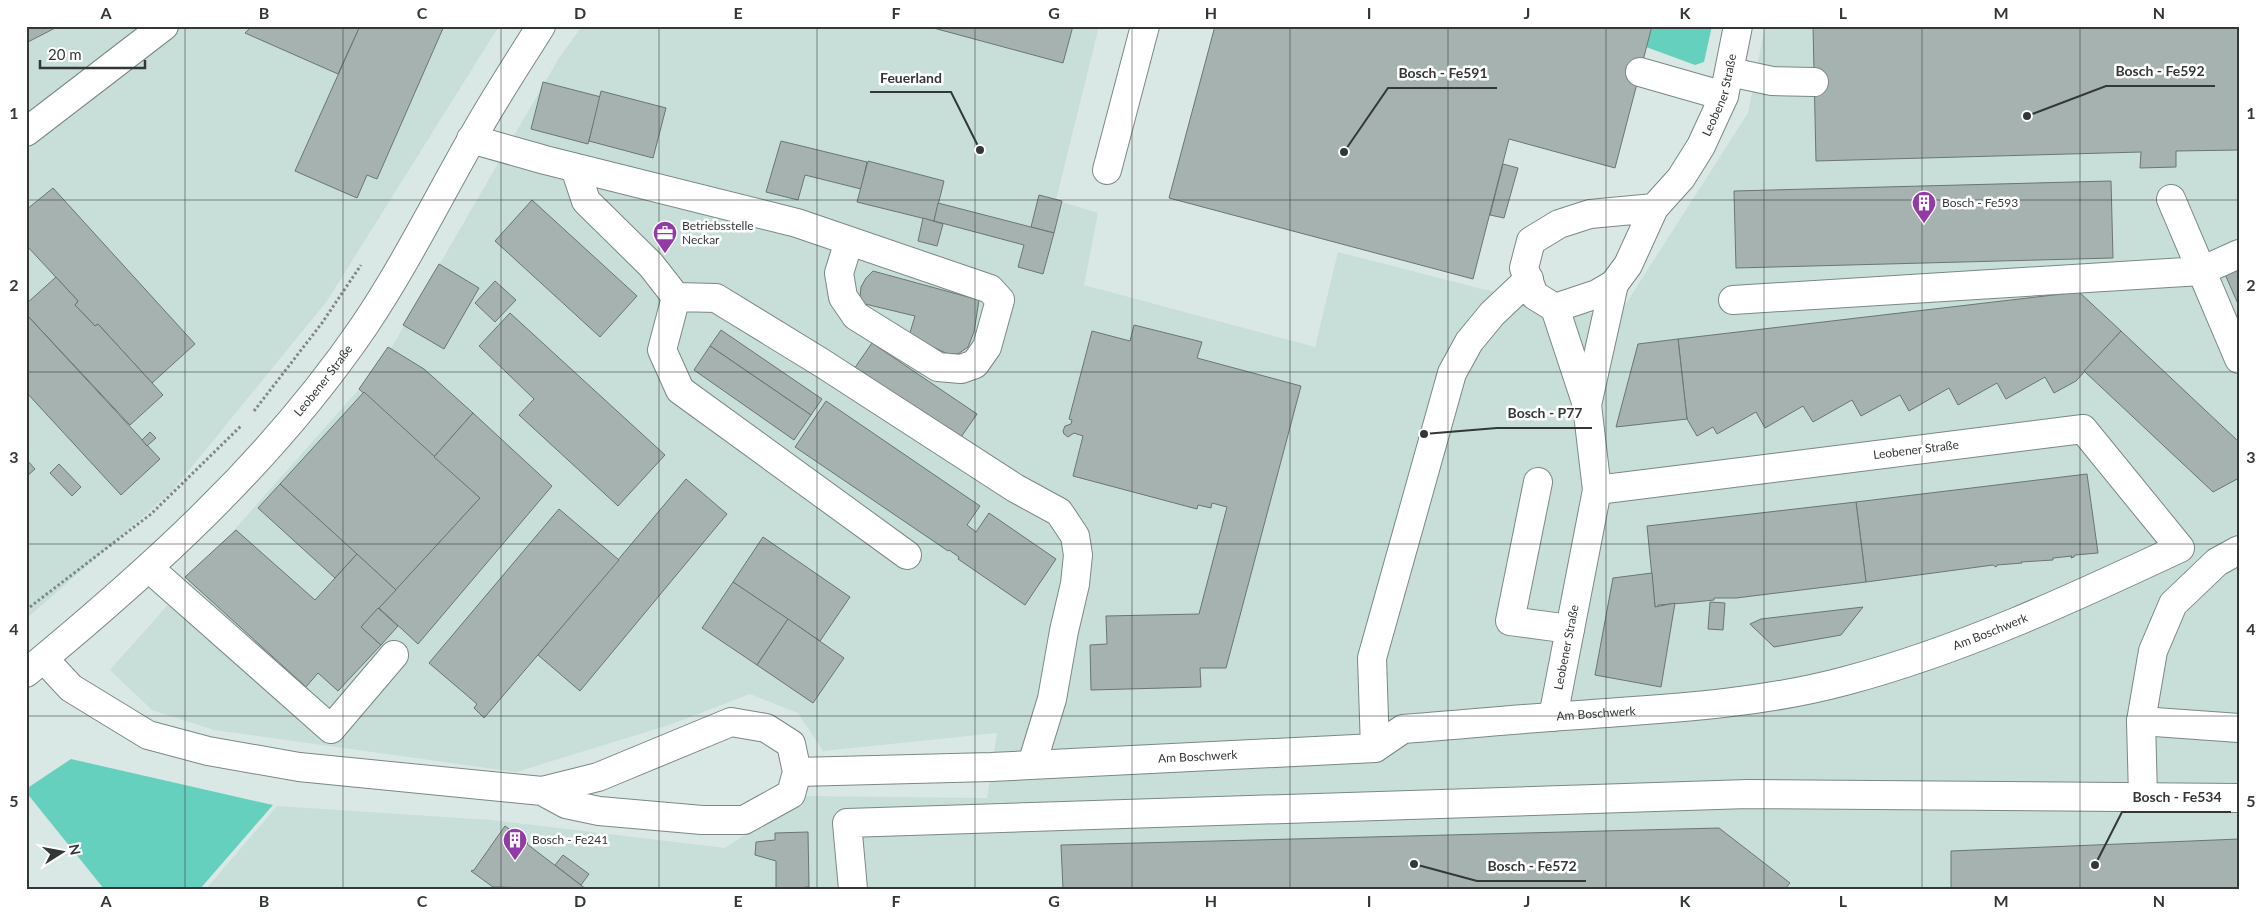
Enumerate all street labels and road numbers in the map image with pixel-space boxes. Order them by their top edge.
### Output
street label: Leobener Straße [1699,52,1739,138]
street label: Leobener Straße [291,342,355,419]
street label: Leobener Straße [1872,437,1960,462]
street label: Leobener Straße [1550,603,1582,691]
street label: Am Boschwerk [1951,609,2031,653]
street label: Am Boschwerk [1556,703,1637,723]
street label: Am Boschwerk [1158,747,1239,766]

